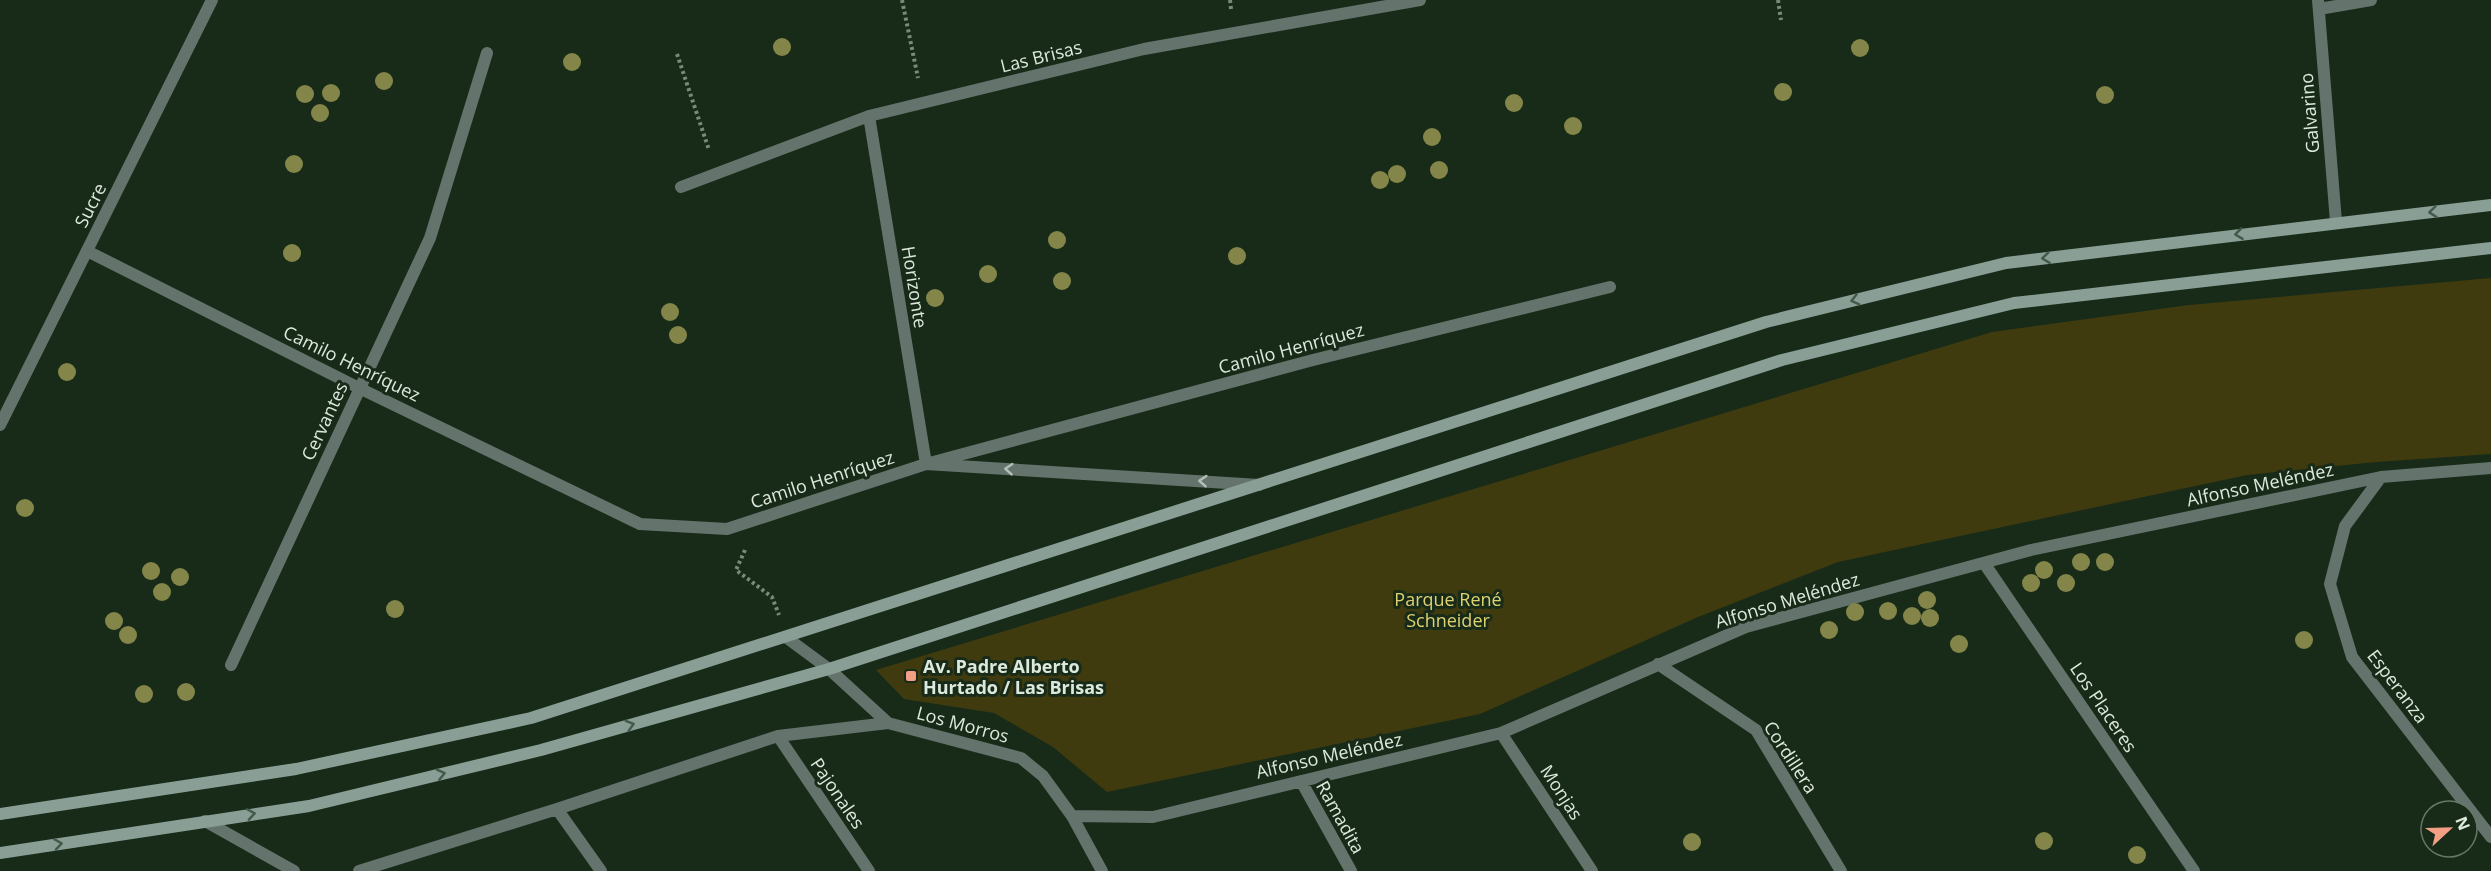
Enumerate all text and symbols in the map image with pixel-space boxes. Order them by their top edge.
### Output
street label: Las Brisas [998,34,1084,78]
street label: Galvarino [2294,72,2324,154]
street label: Sucre [69,179,111,231]
one-way arrow [2428,205,2437,218]
one-way arrow [2235,228,2244,240]
street label: Horizonte [897,244,933,330]
one-way arrow [2041,252,2050,264]
one-way arrow [1851,293,1861,306]
street label: Camilo Henríquez [1216,317,1366,379]
street label: Camilo Henríquez [280,319,424,407]
street label: Cervantes [295,378,353,464]
street label: Camilo Henríquez [747,444,897,514]
street label: Alfonso Meléndez [2184,457,2336,511]
one-way arrow [1004,463,1013,476]
one-way arrow [1199,475,1208,488]
street label: Alfonso Meléndez [1712,567,1862,633]
park label: Parque René Schneider [1394,587,1502,632]
street label: Esperanza [2362,644,2434,728]
place label: Av. Padre Alberto Hurtado / Las Brisas [923,654,1104,699]
street label: Los Placeres [2065,657,2143,757]
marker: Av. Padre Alberto Hurtado / Las Brisas [904,669,918,683]
street label: Los Morros [914,700,1012,748]
street label: Cordillera [1759,716,1823,798]
one-way arrow [624,720,635,732]
street label: Alfonso Meléndez [1253,726,1405,784]
street label: Pajonales [806,753,870,833]
street label: Monjas [1535,760,1589,824]
one-way arrow [436,769,446,782]
street label: Ramadita [1311,776,1371,858]
north arrow [2419,799,2479,859]
one-way arrow [246,809,255,821]
text: N [2450,813,2476,834]
one-way arrow [52,838,62,851]

